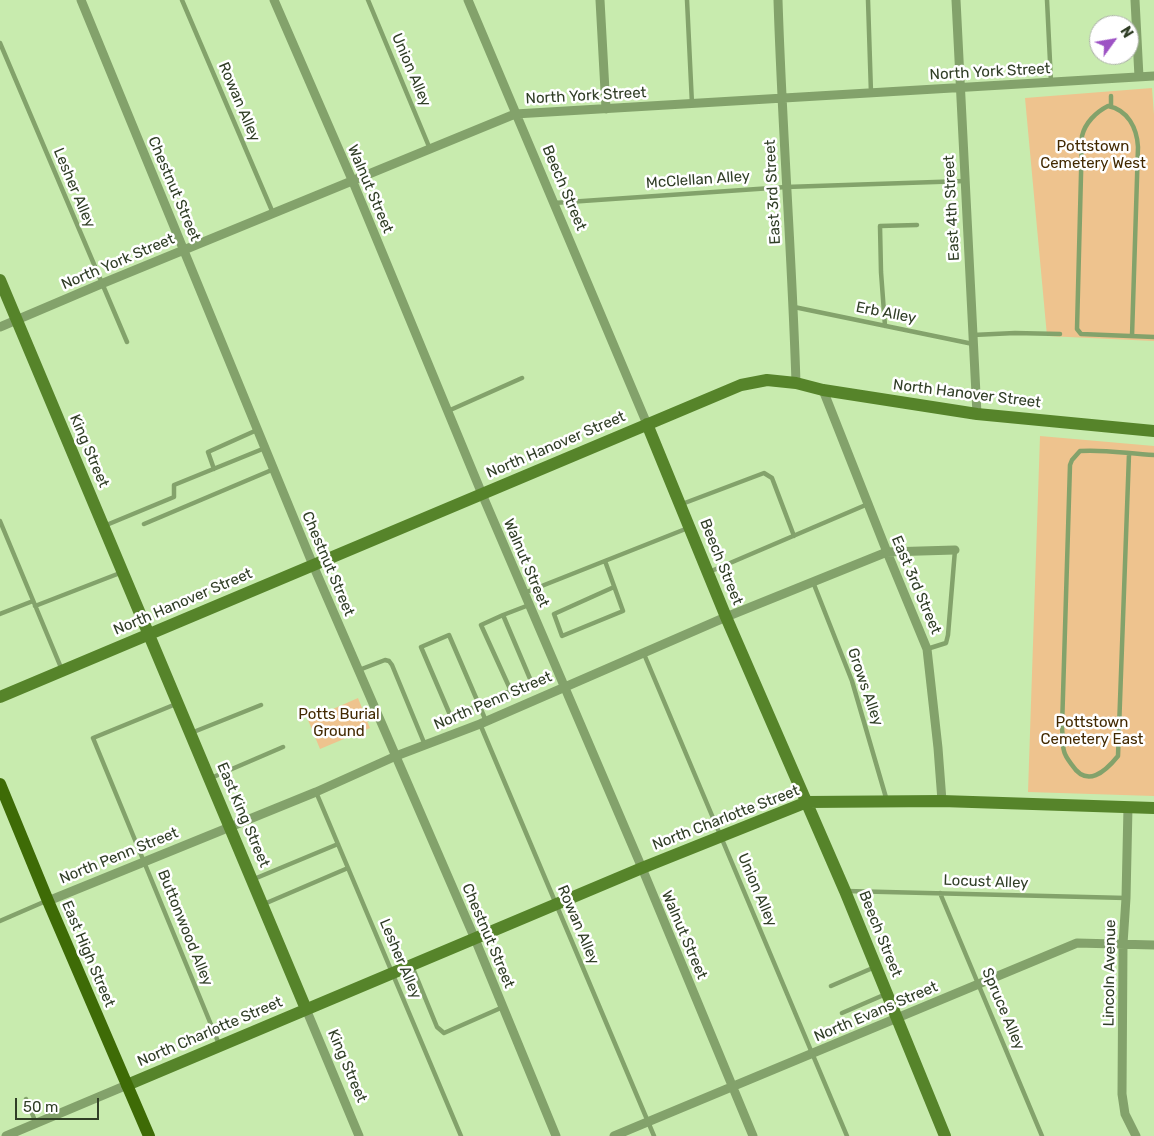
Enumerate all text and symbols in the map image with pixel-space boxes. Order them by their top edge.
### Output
north arrow [1089,15,1139,65]
text: N [1116,24,1136,41]
street label: Union Alley [387,30,435,110]
street label: Rowan Alley [214,59,264,145]
street label: North York Street [929,60,1051,84]
street label: North York Street [525,84,647,108]
street label: Chestnut Street [144,134,204,244]
park label: Pottstown Cemetery West [1040,138,1146,173]
street label: East 3rd Street [761,139,785,245]
street label: Walnut Street [343,142,397,236]
street label: Beech Street [538,142,590,234]
street label: Lesher Alley [49,145,99,231]
street label: East 4th Street [940,155,964,261]
street label: McClellan Alley [645,167,751,193]
street label: North York Street [59,230,177,294]
street label: Erb Alley [854,298,918,328]
street label: North Hanover Street [892,376,1042,412]
street label: North Hanover Street [484,408,628,482]
street label: King Street [66,412,112,490]
street label: Chestnut Street [298,509,358,619]
street label: Walnut Street [499,516,553,610]
street label: Beech Street [696,516,746,608]
street label: East 3rd Street [887,533,945,637]
street label: North Hanover Street [111,565,255,639]
street label: Grows Alley [843,646,887,728]
street label: North Penn Street [431,668,555,734]
park label: Potts Burial Ground [298,706,380,741]
park label: Pottstown Cemetery East [1041,714,1143,749]
street label: East King Street [213,760,273,870]
street label: North Charlotte Street [650,782,802,854]
street label: North Penn Street [57,824,181,888]
street label: Union Alley [733,850,781,930]
street label: Buttonwood Alley [153,867,217,989]
street label: Locust Alley [943,872,1029,892]
street label: Chestnut Street [458,881,518,991]
street label: Rowan Alley [553,882,603,968]
street label: Walnut Street [657,888,711,982]
street label: Beech Street [855,888,905,980]
street label: East High Street [57,898,119,1010]
street label: Lesher Alley [375,916,425,1002]
street label: Lincoln Avenue [1100,919,1120,1027]
street label: Spruce Alley [978,965,1028,1053]
street label: North Evans Street [812,978,940,1046]
street label: North Charlotte Street [135,993,285,1071]
street label: King Street [324,1027,370,1105]
scale bar [18,1088,101,1120]
text: 50 m [23,1098,58,1116]

